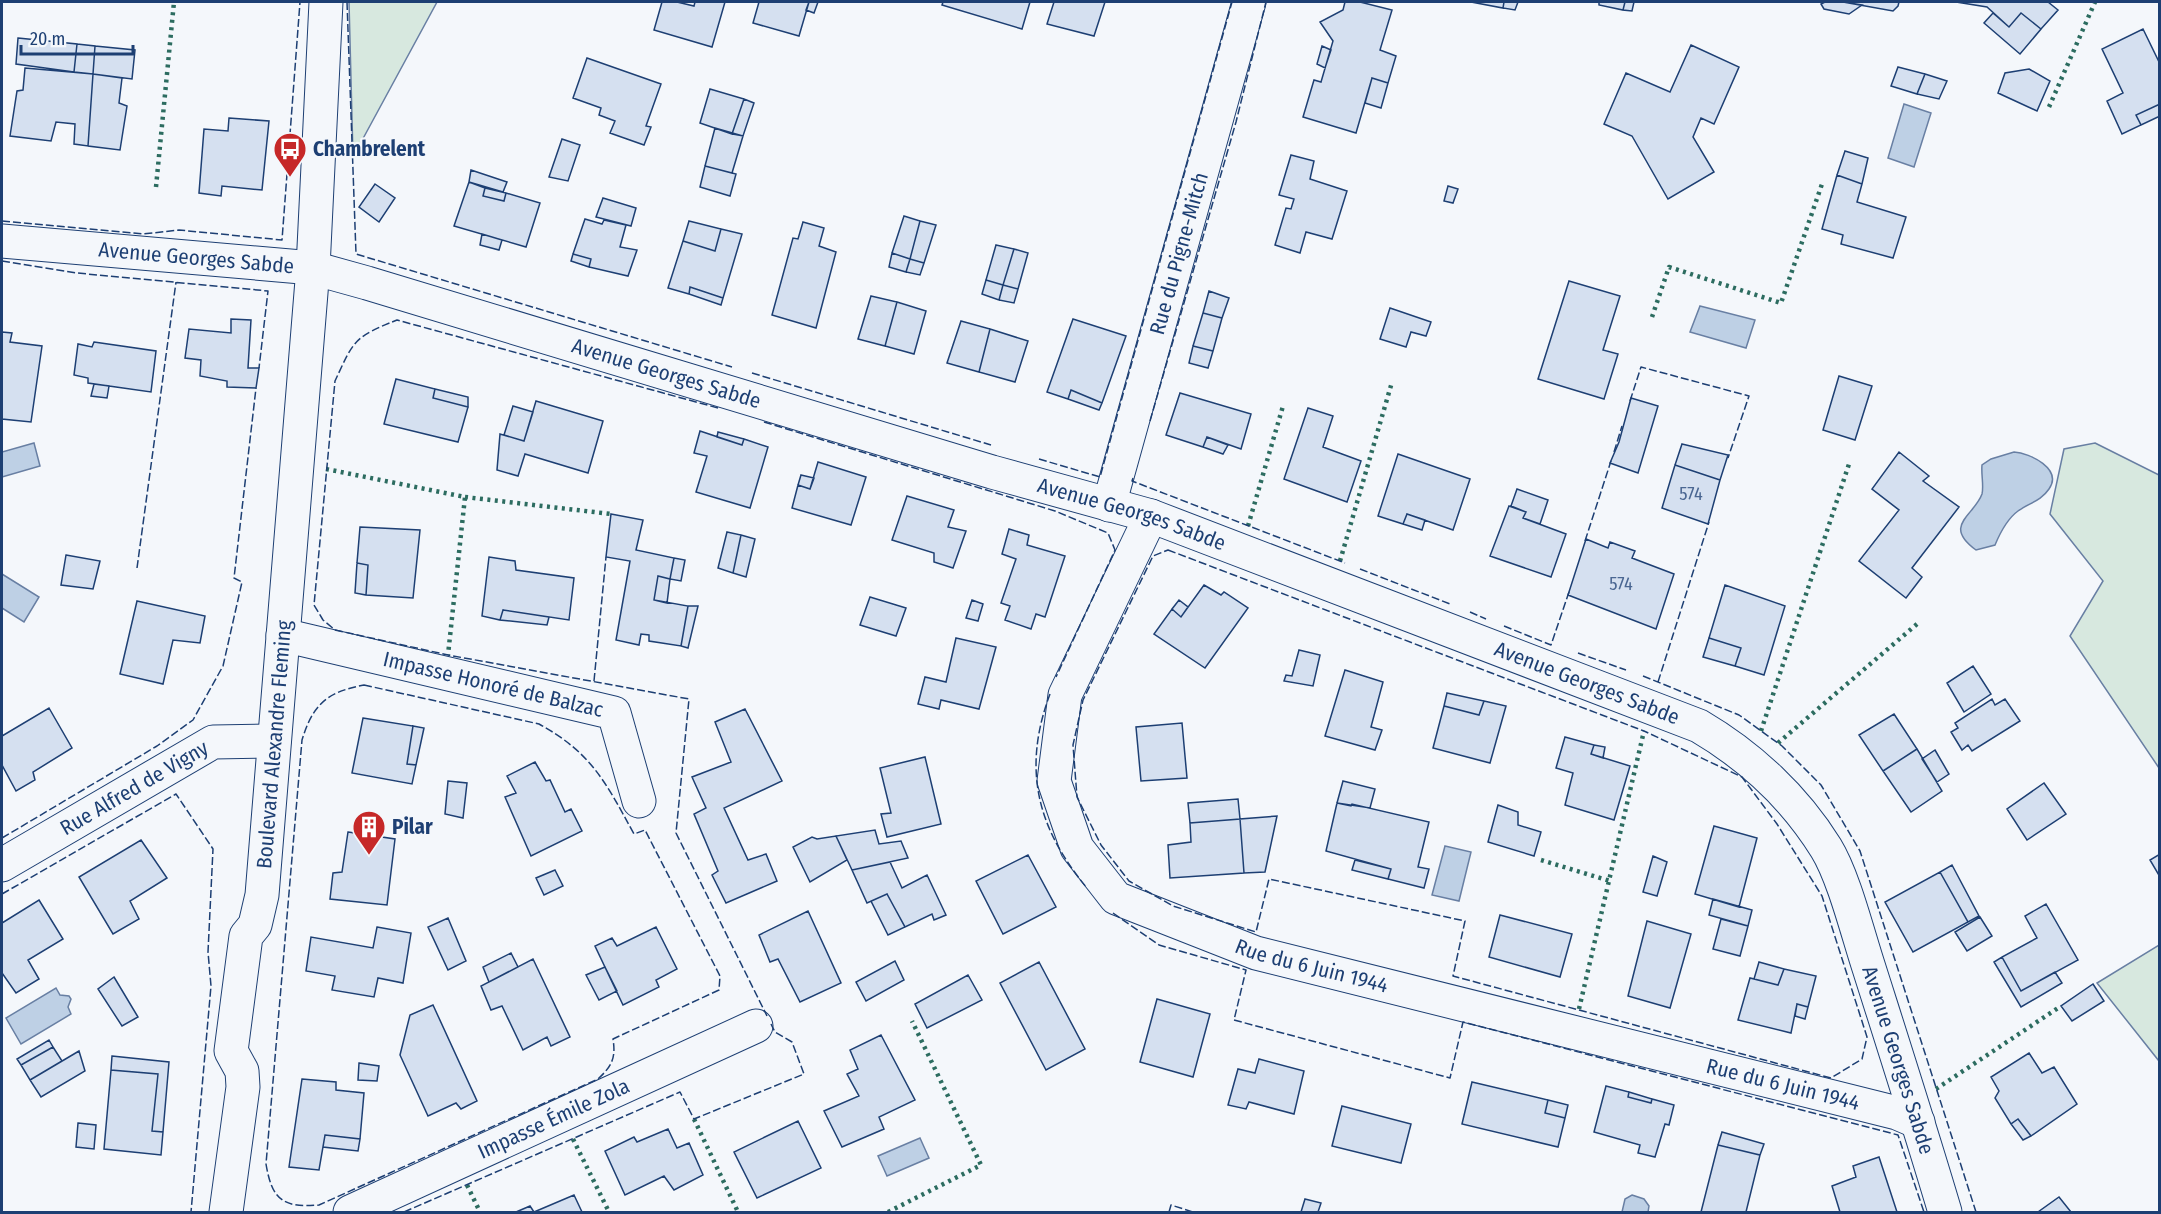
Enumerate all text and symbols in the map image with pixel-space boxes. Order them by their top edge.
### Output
scale bar [21,18,134,56]
text: 20 m [30,28,65,50]
bus stop icon: Chambrelent [272,131,308,178]
place label: Chambrelent [313,136,426,162]
street label: Rue du Pigne-Mitch [1144,170,1214,338]
street label: Avenue Georges Sabde [98,236,295,279]
street label: Avenue Georges Sabde [569,333,764,414]
street label: Avenue Georges Sabde [1035,472,1229,556]
house number: 574 [1679,483,1703,505]
house number: 574 [1609,573,1633,595]
street label: Boulevard Alexandre Fleming [251,619,297,870]
street label: Avenue Georges Sabde [1491,636,1683,730]
street label: Impasse Honoré de Balzac [381,646,606,723]
street label: Rue Alfred de Vigny [56,734,213,841]
building icon: Pilar [351,809,387,856]
place label: Pilar [392,814,433,840]
street label: Rue du 6 Juin 1944 [1231,933,1391,998]
street label: Avenue Georges Sabde [1856,963,1940,1157]
street label: Rue du 6 Juin 1944 [1704,1053,1862,1116]
street label: Impasse Émile Zola [474,1073,634,1165]

